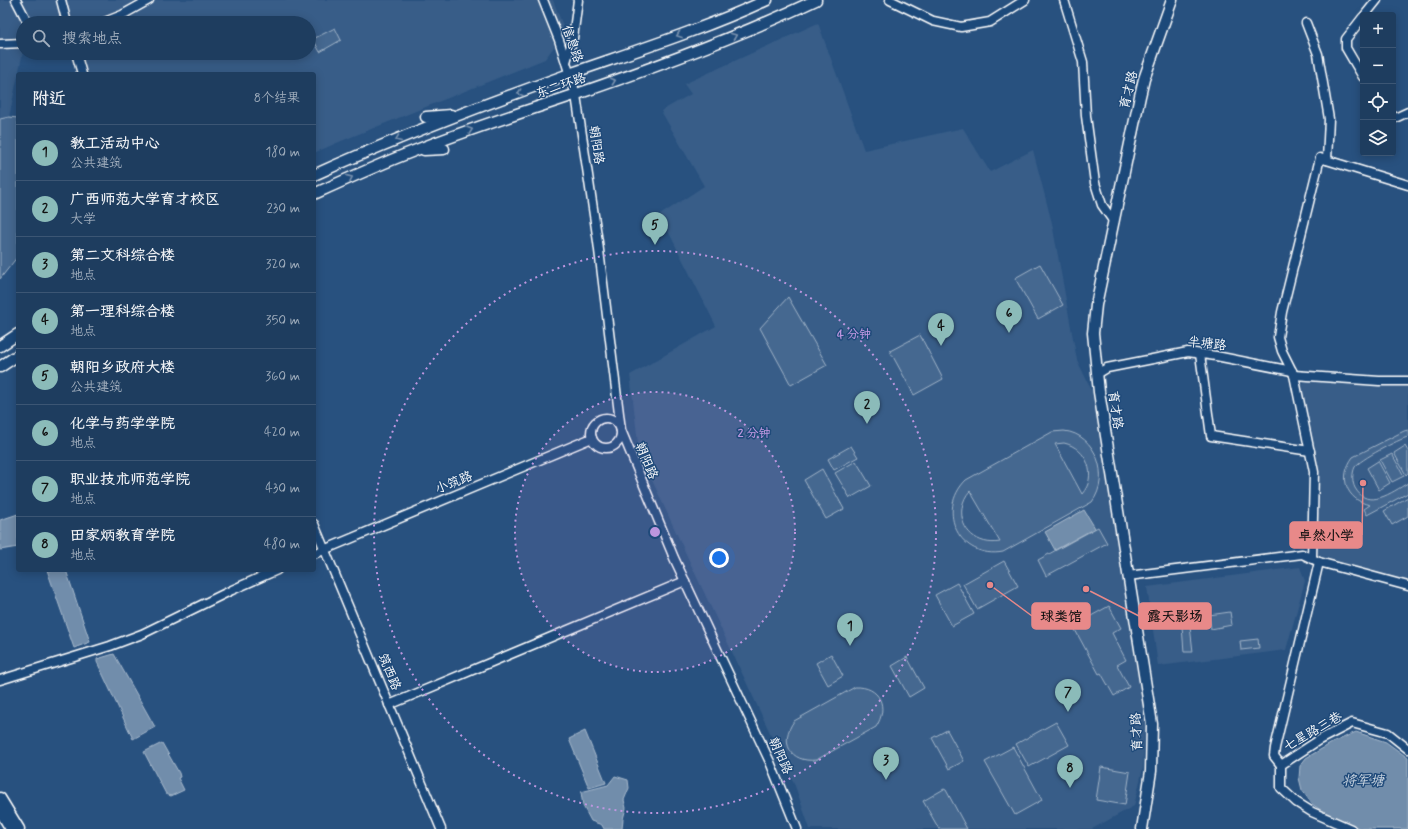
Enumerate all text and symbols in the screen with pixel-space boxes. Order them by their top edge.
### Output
map controls [1360,12,1396,156]
button: + [1360,12,1396,48]
search box [16,16,316,60]
street label: 信息路 [558,23,586,65]
icon: search [30,27,52,49]
text: 搜索地点 [62,29,122,49]
one-way arrow [676,31,683,39]
one-way arrow [731,32,738,40]
button: − [1360,48,1396,84]
street label: 东二环路 [534,69,588,103]
street label: 育才路 [1116,69,1142,111]
one-way arrow [609,78,616,86]
button: locate [1360,84,1396,120]
text: 附近 [32,88,66,110]
one-way arrow [516,88,523,96]
text: 8个结果 [254,90,300,107]
button: layers [1360,120,1396,156]
street label: 朝阳路 [585,124,607,166]
one-way arrow [467,126,474,135]
text: 教工活动中心 [70,134,160,154]
one-way arrow [395,135,402,143]
text: 1 [42,144,48,161]
text: 180 m [265,144,300,161]
text: 公共建筑 [70,155,122,172]
one-way arrow [345,175,353,183]
text: 广西师范大学育才校区 [70,190,220,210]
text: 2 [42,200,48,217]
text: 230 m [266,200,300,217]
text: 大学 [70,211,96,228]
pin: 5 [642,212,668,245]
text: 第二文科综合楼 [70,246,175,266]
text: 3 [42,256,48,273]
text: 320 m [266,256,300,273]
text: 地点 [70,267,96,284]
pin: 6 [996,300,1022,333]
text: 第一理科综合楼 [70,302,175,322]
text: 4 [41,312,49,329]
text: 350 m [266,312,300,329]
pin: 4 [928,313,954,346]
text: 地点 [70,323,96,340]
text: 4 分钟 [837,327,871,343]
street label: 半塘路 [1187,334,1227,354]
text: 朝阳乡政府大楼 [70,358,175,378]
text: 5 [41,368,49,385]
text: 360 m [265,368,300,385]
text: 公共建筑 [70,379,122,396]
street label: 育才路 [1104,389,1126,431]
pin: 2 [854,391,880,424]
text: 化学与药学学院 [70,414,175,434]
text: 6 [42,424,48,441]
text: 420 m [264,424,300,441]
text: 2 分钟 [737,426,771,442]
text: 地点 [70,435,96,452]
street label: 朝阳路 [631,440,661,482]
street label: 小筑路 [433,468,475,498]
text: 职业技术师范学院 [70,470,190,490]
text: 7 [41,480,49,497]
text: 430 m [265,480,300,497]
text: 地点 [70,491,96,508]
callout: 卓然小学 [1290,522,1362,548]
centre of rings [648,525,662,539]
text: 田家炳教育学院 [70,526,175,546]
text: 卓然小学 [1298,527,1354,545]
text: 8 [41,536,49,553]
text: 480 m [264,536,300,553]
text: 地点 [70,547,96,564]
your location [709,548,729,568]
callout: 球类馆 [1032,603,1090,629]
callout: 露天影场 [1139,603,1211,629]
text: 球类馆 [1040,608,1082,626]
text: 露天影场 [1147,608,1203,626]
pin: 1 [837,613,863,646]
street label: 筑西路 [374,651,404,693]
pin: 7 [1055,679,1081,712]
street label: 七星路三巷 [1281,708,1345,756]
street label: 育才路 [1127,712,1147,752]
street label: 朝阳路 [764,735,796,777]
pin: 3 [873,747,899,780]
pin: 8 [1057,755,1083,788]
water label: 将军塘 [1342,772,1386,790]

